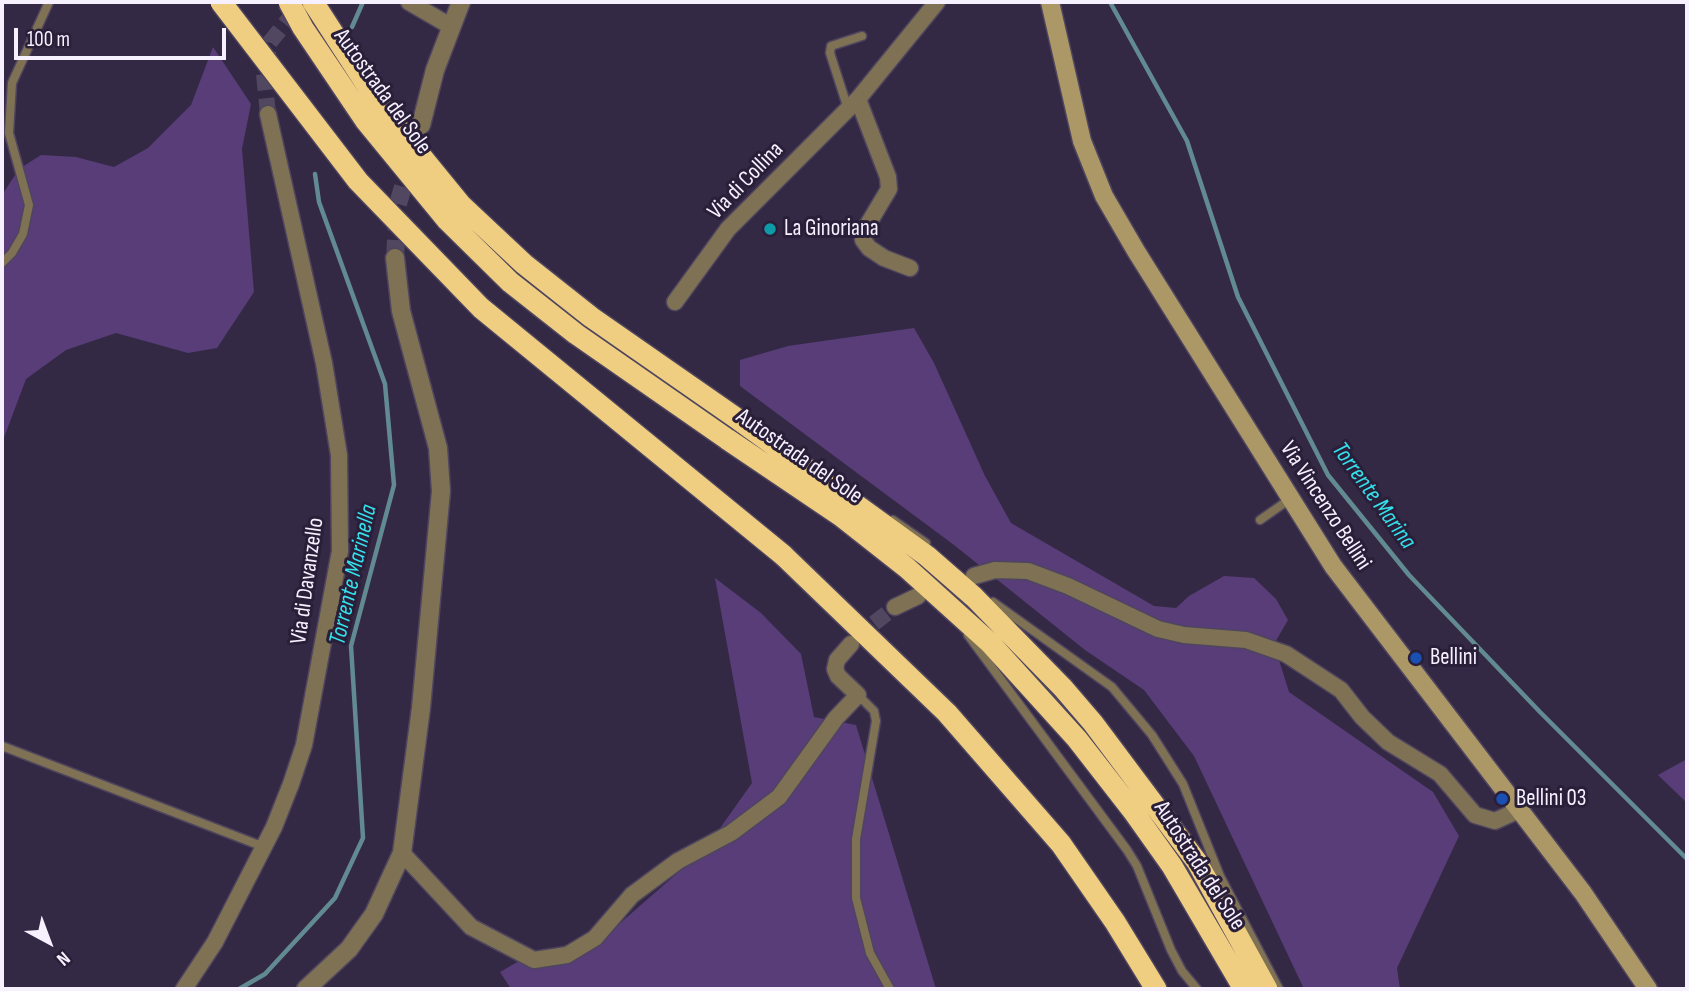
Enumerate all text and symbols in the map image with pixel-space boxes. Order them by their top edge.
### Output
scale bar [18,14,229,58]
street label: Autostrada del Sole [327,24,437,160]
text: 100 m [27,27,70,52]
street label: Via di Collina [702,136,790,226]
place label: La Ginoriana [784,215,879,243]
marker: La Ginoriana [762,221,778,237]
street label: Autostrada del Sole [730,403,868,511]
street label: Via Vincenzo Bellini [1273,436,1377,576]
water label: Torrente Marina [1325,437,1421,555]
water label: Torrente Marinella [324,502,384,648]
street label: Via di Davanzello [285,516,331,646]
place label: Bellini [1430,644,1477,672]
marker: Bellini [1408,650,1424,666]
place label: Bellini 03 [1516,785,1586,813]
marker: Bellini 03 [1494,791,1510,807]
street label: Autostrada del Sole [1147,796,1251,936]
north arrow [14,907,84,977]
text: N [52,946,74,970]

